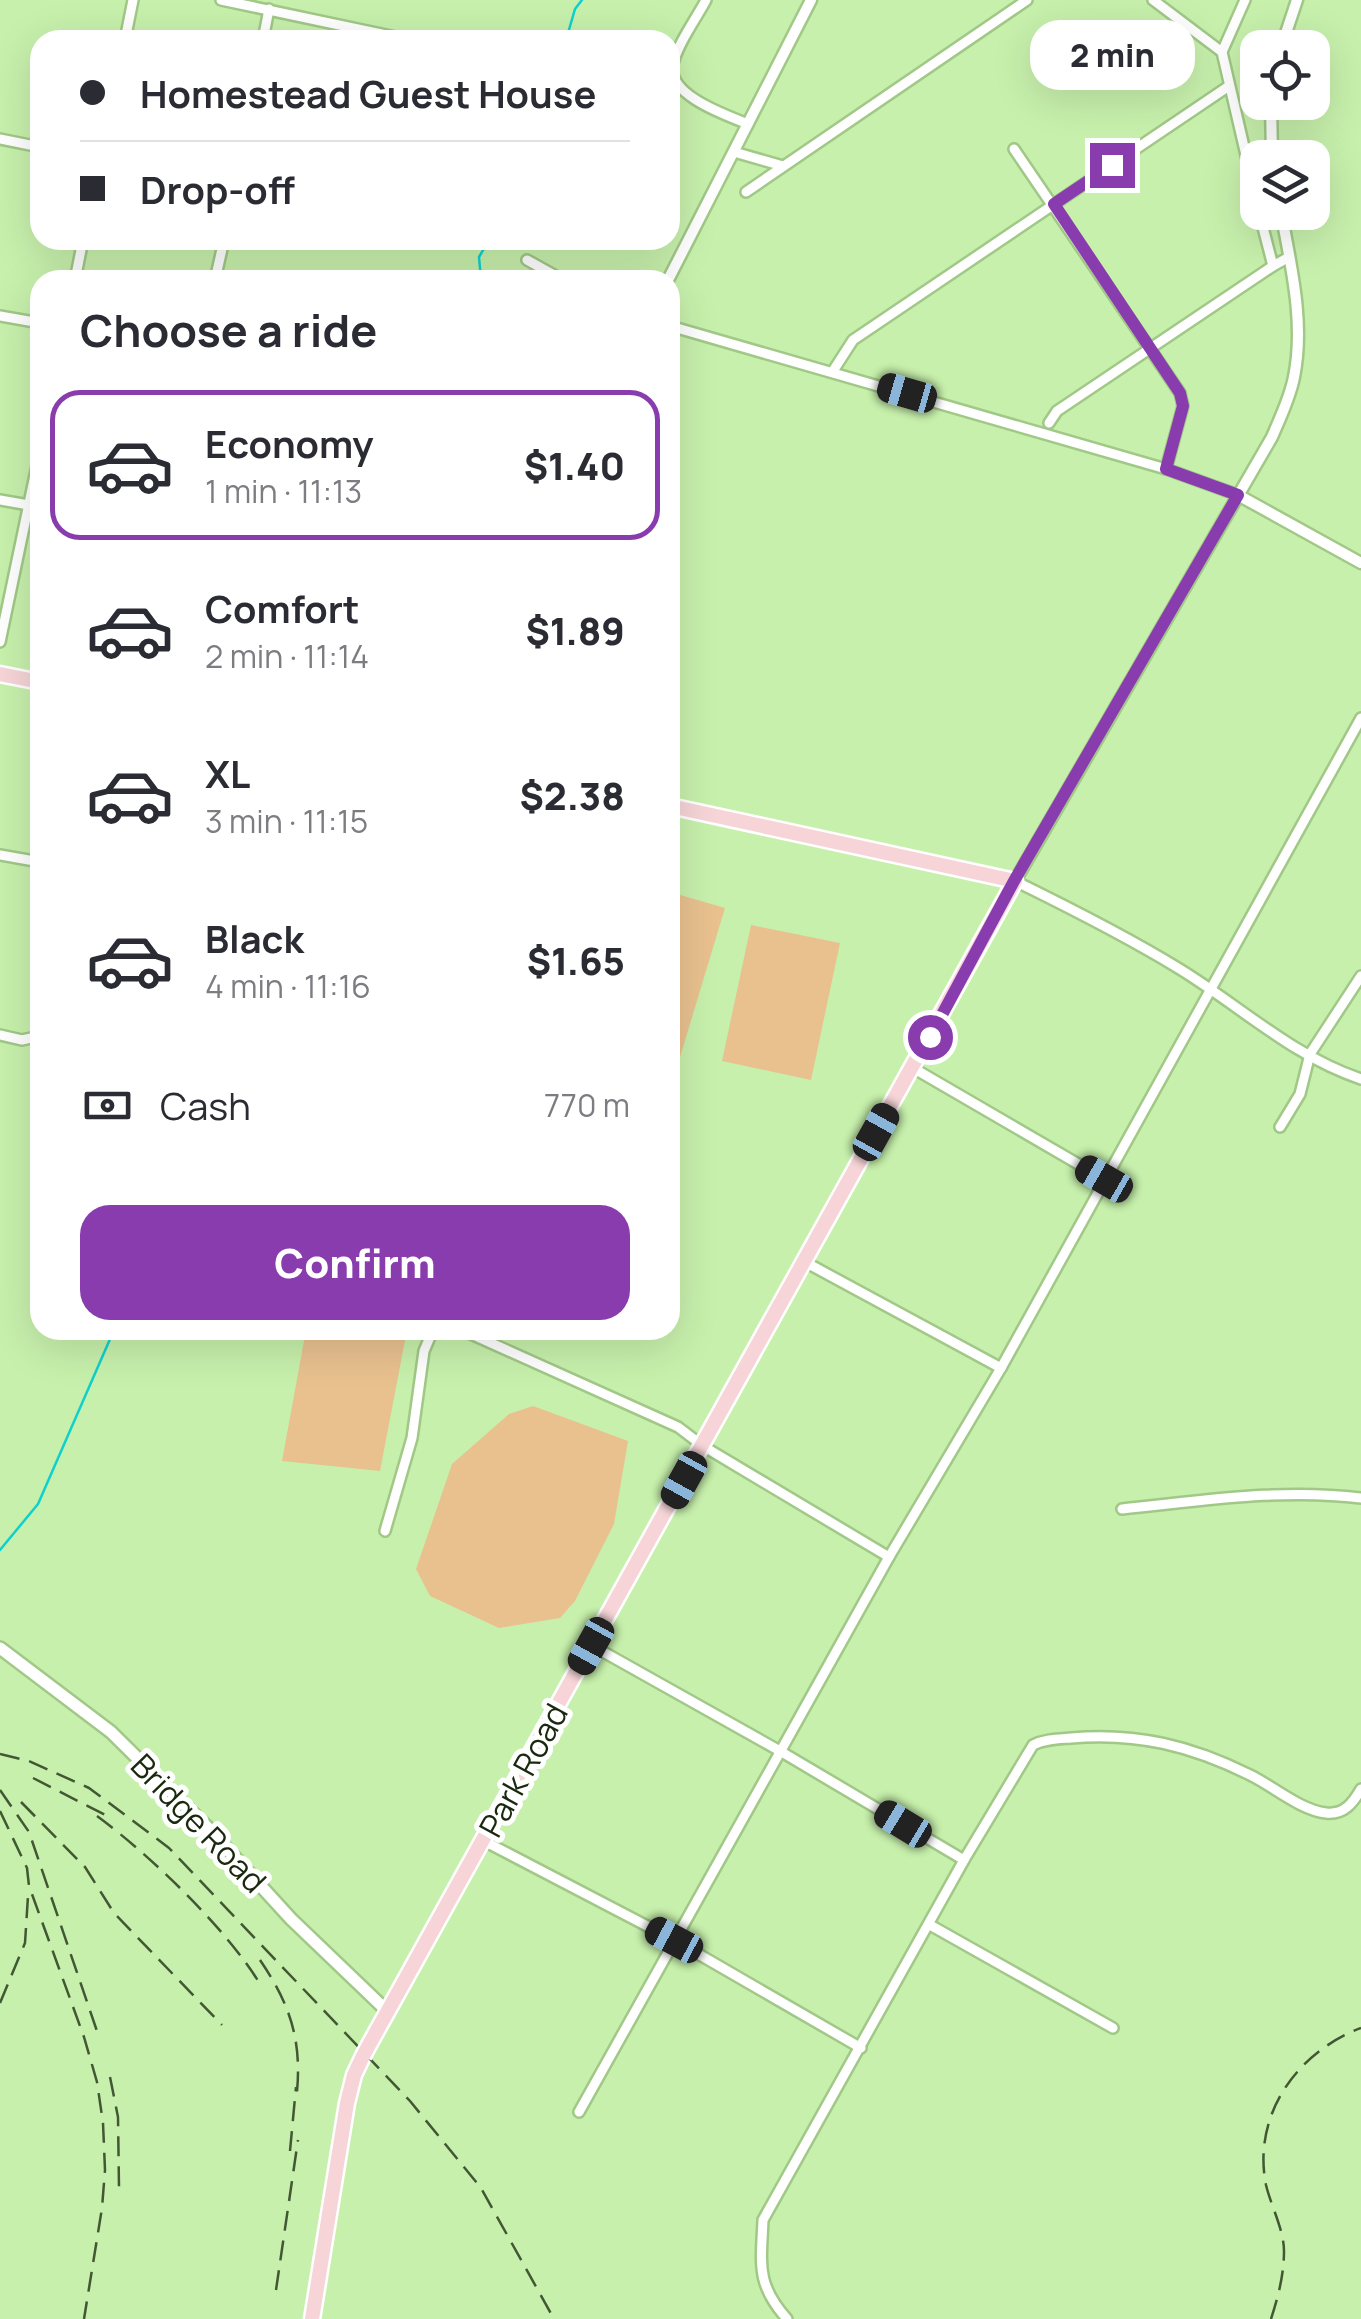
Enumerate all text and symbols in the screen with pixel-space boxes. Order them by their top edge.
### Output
callout: 2 min [1030,20,1194,90]
map controls [1240,30,1330,230]
button: locate [1240,30,1330,120]
text: 2 min [1070,33,1155,77]
text: Homestead Guest House [140,67,596,119]
button: layers [1240,140,1330,230]
route end [1090,143,1135,188]
text: Drop-off [140,163,295,215]
text: Choose a ride [80,299,377,361]
car [874,370,940,416]
text: Economy [205,417,374,469]
icon: car [85,420,175,510]
text: $1.40 [524,439,625,491]
text: 1 min · 11:13 [205,469,362,513]
text: Comfort [205,582,359,634]
icon: car [85,585,175,675]
text: $1.89 [525,604,625,656]
text: 2 min · 11:14 [205,634,369,678]
text: XL [205,747,250,799]
icon: car [85,750,175,840]
text: $2.38 [519,769,625,821]
text: 3 min · 11:15 [205,799,368,843]
text: Black [205,912,304,964]
icon: car [85,915,175,1005]
text: $1.65 [527,934,625,986]
text: 4 min · 11:16 [205,964,371,1008]
route start [908,1015,953,1060]
icon: cash [80,1078,135,1133]
text: Cash [160,1079,251,1131]
text: 770 m [544,1083,630,1127]
car [848,1098,904,1166]
car [1071,1151,1137,1207]
button: Confirm [80,1205,630,1320]
car [656,1446,712,1514]
car [563,1612,619,1680]
street label: Park Road [468,1695,578,1845]
street label: Bridge Road [122,1744,276,1902]
car [870,1796,936,1852]
car [640,1913,708,1967]

